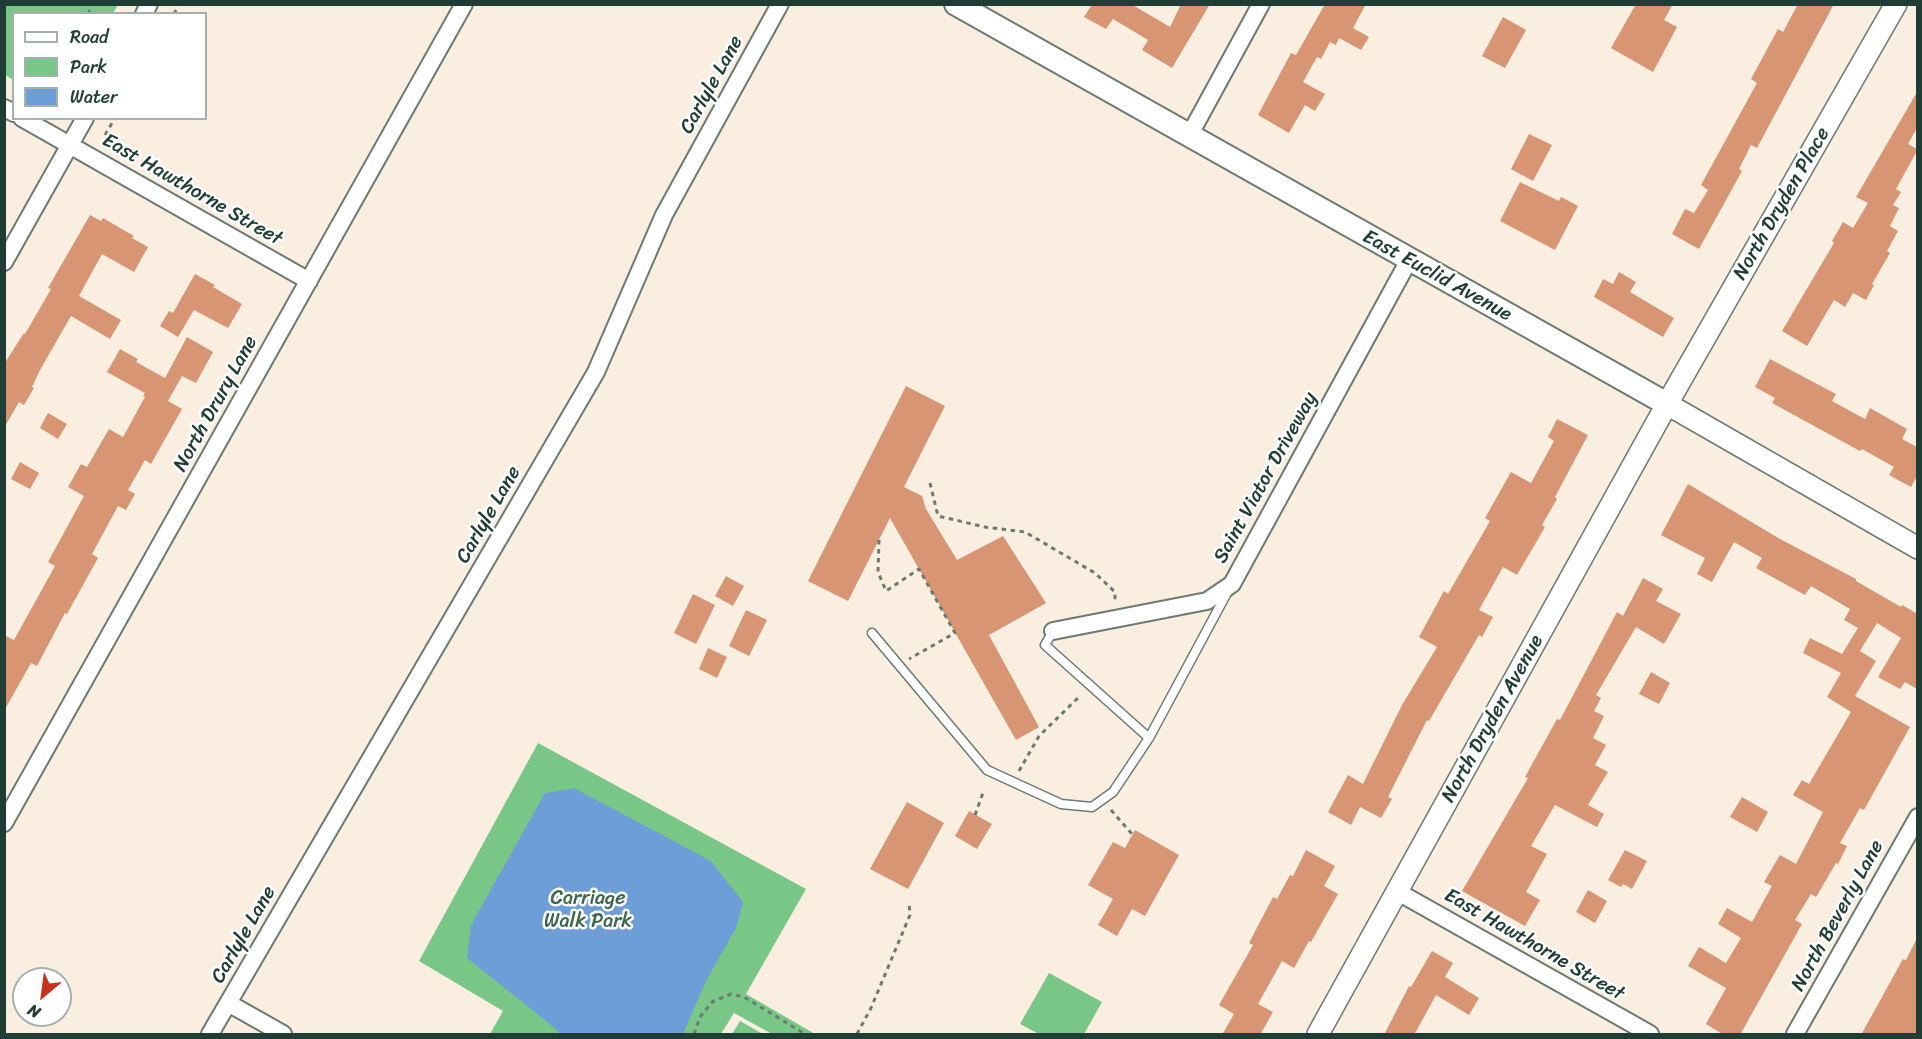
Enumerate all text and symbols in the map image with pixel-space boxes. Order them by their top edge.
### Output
legend [12,12,207,120]
text: Road [70,21,109,53]
street label: Carlyle Lane [675,32,749,138]
text: Park [70,51,107,83]
text: Water [70,81,117,113]
street label: North Dryden Place [1729,123,1835,285]
street label: East Hawthorne Street [98,129,286,251]
street label: East Euclid Avenue [1358,225,1516,327]
street label: North Drury Lane [169,332,263,476]
street label: Saint Viator Driveway [1209,388,1323,568]
street label: Carlyle Lane [452,462,526,568]
street label: North Dryden Avenue [1437,631,1549,807]
street label: North Beverly Lane [1787,836,1889,996]
street label: Carlyle Lane [207,882,281,988]
street label: East Hawthorne Street [1440,884,1628,1006]
park label: Carriage Walk Park [544,887,632,934]
north arrow [12,967,72,1027]
text: N [22,996,46,1027]

